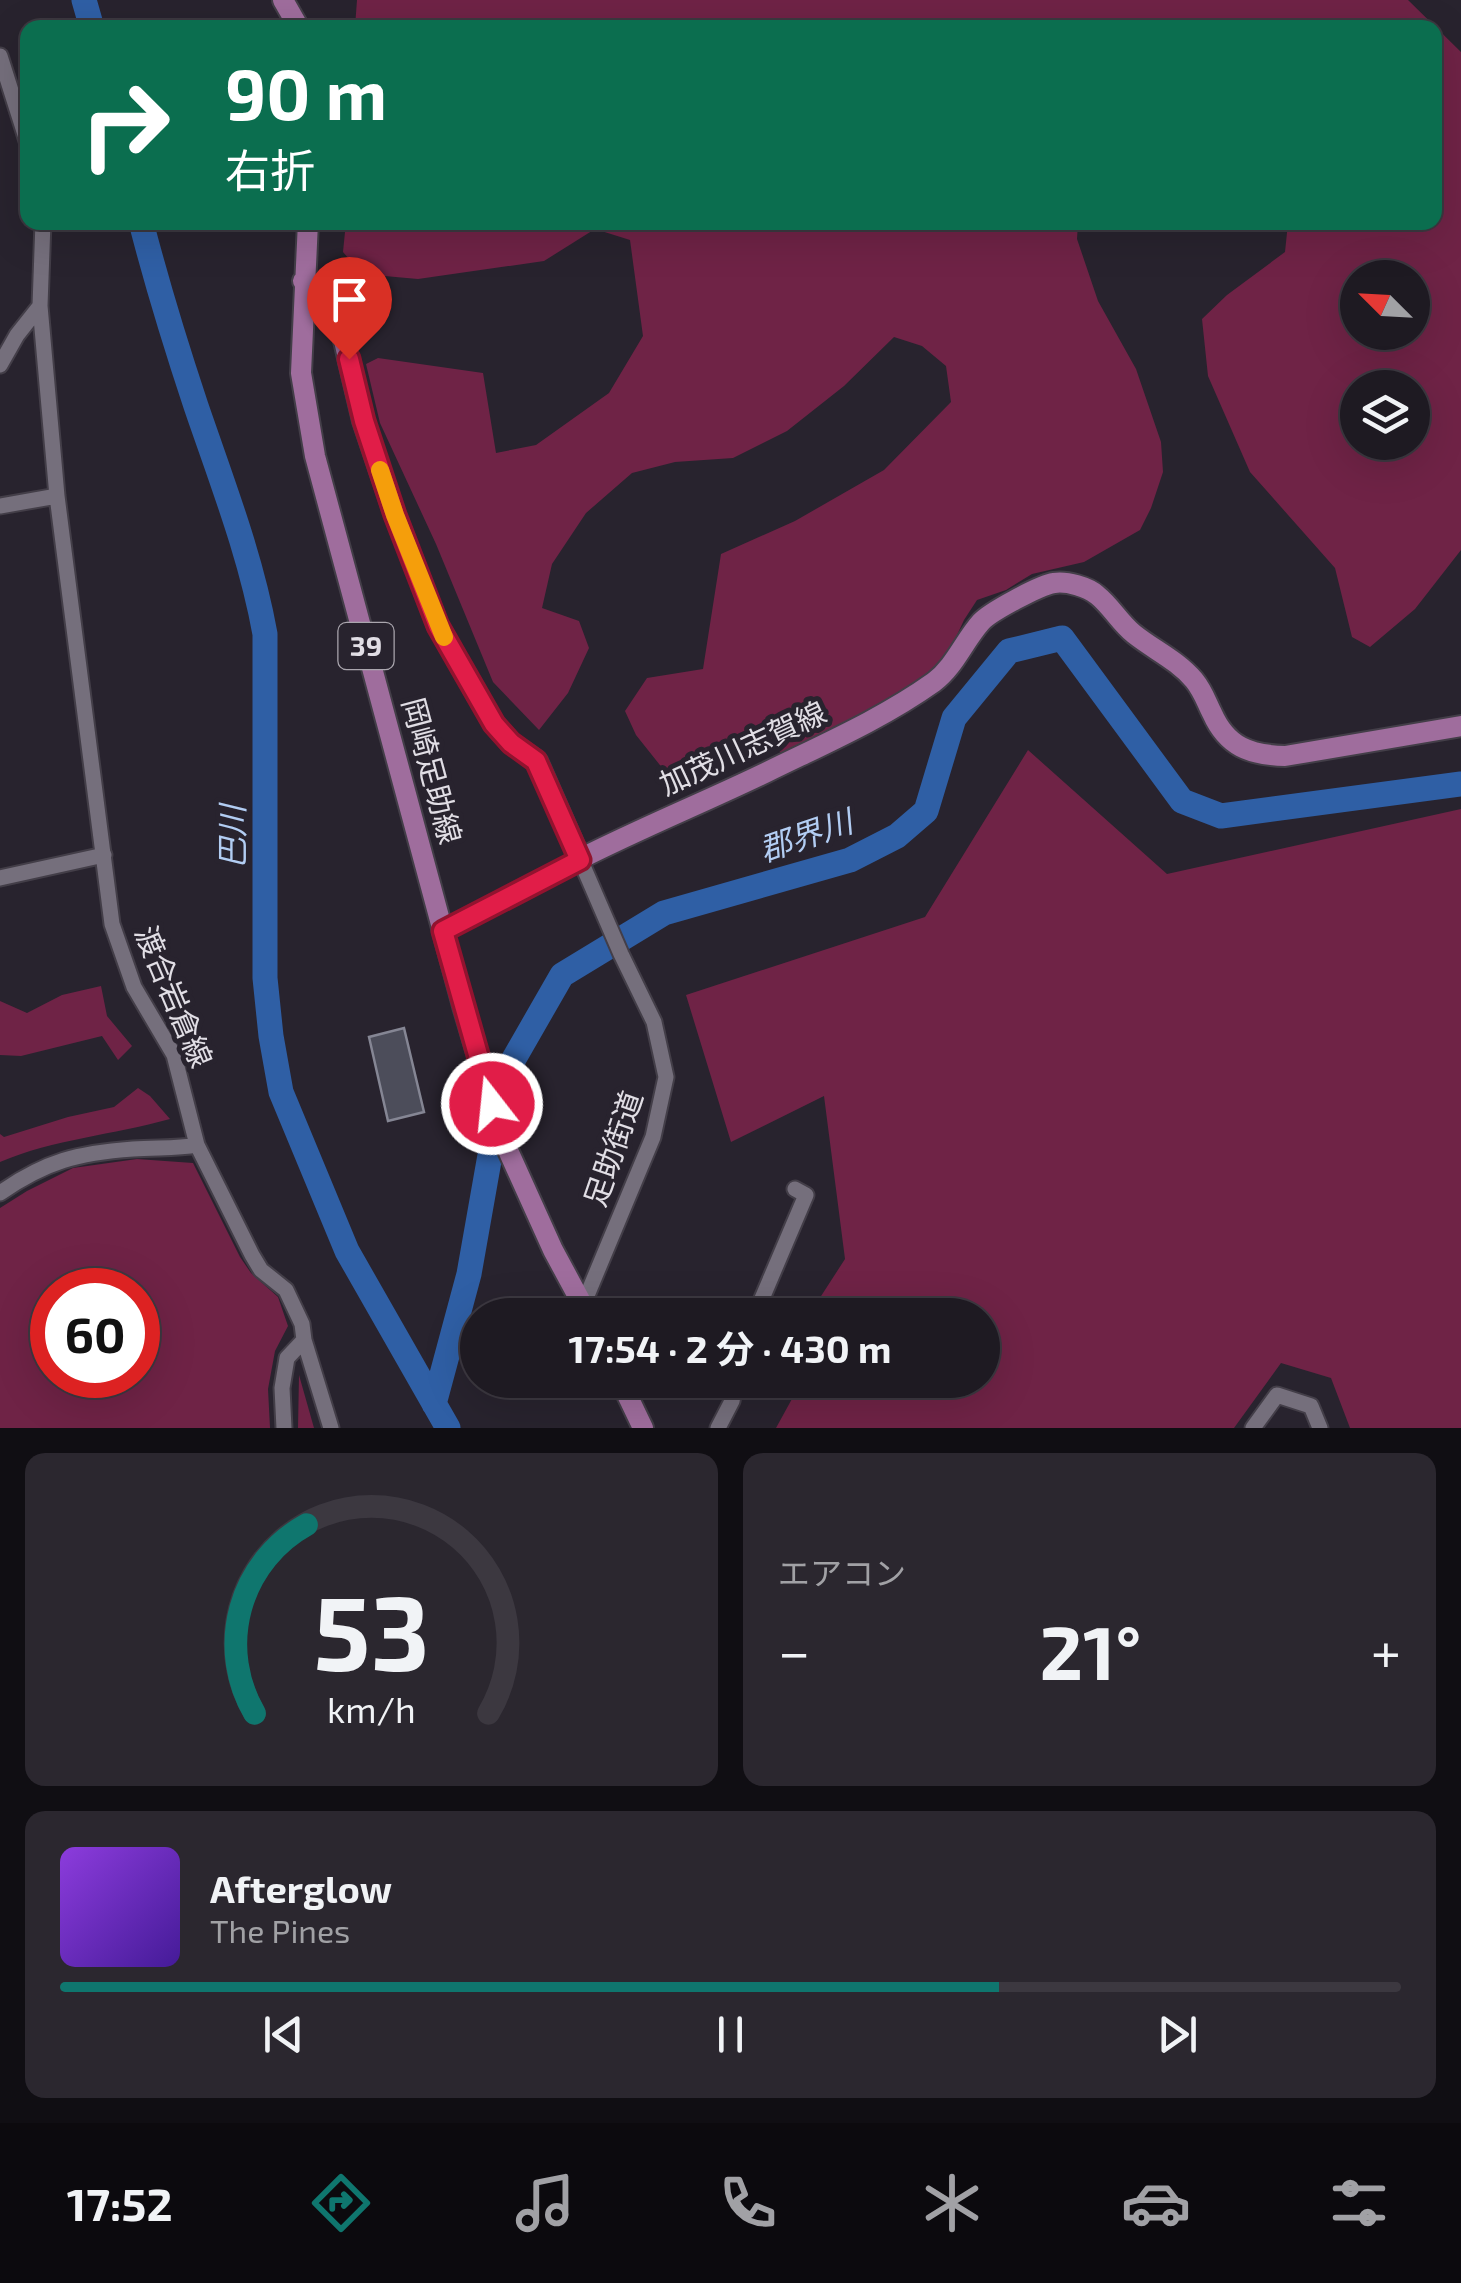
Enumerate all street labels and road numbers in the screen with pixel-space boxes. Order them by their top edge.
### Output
road number: 39 [338,623,394,669]
street label: 岡崎足助線 [396,693,470,848]
street label: 加茂川志賀線 [653,693,831,802]
street label: 渡合岩倉線 [129,920,221,1072]
street label: 足助街道 [576,1086,649,1211]

